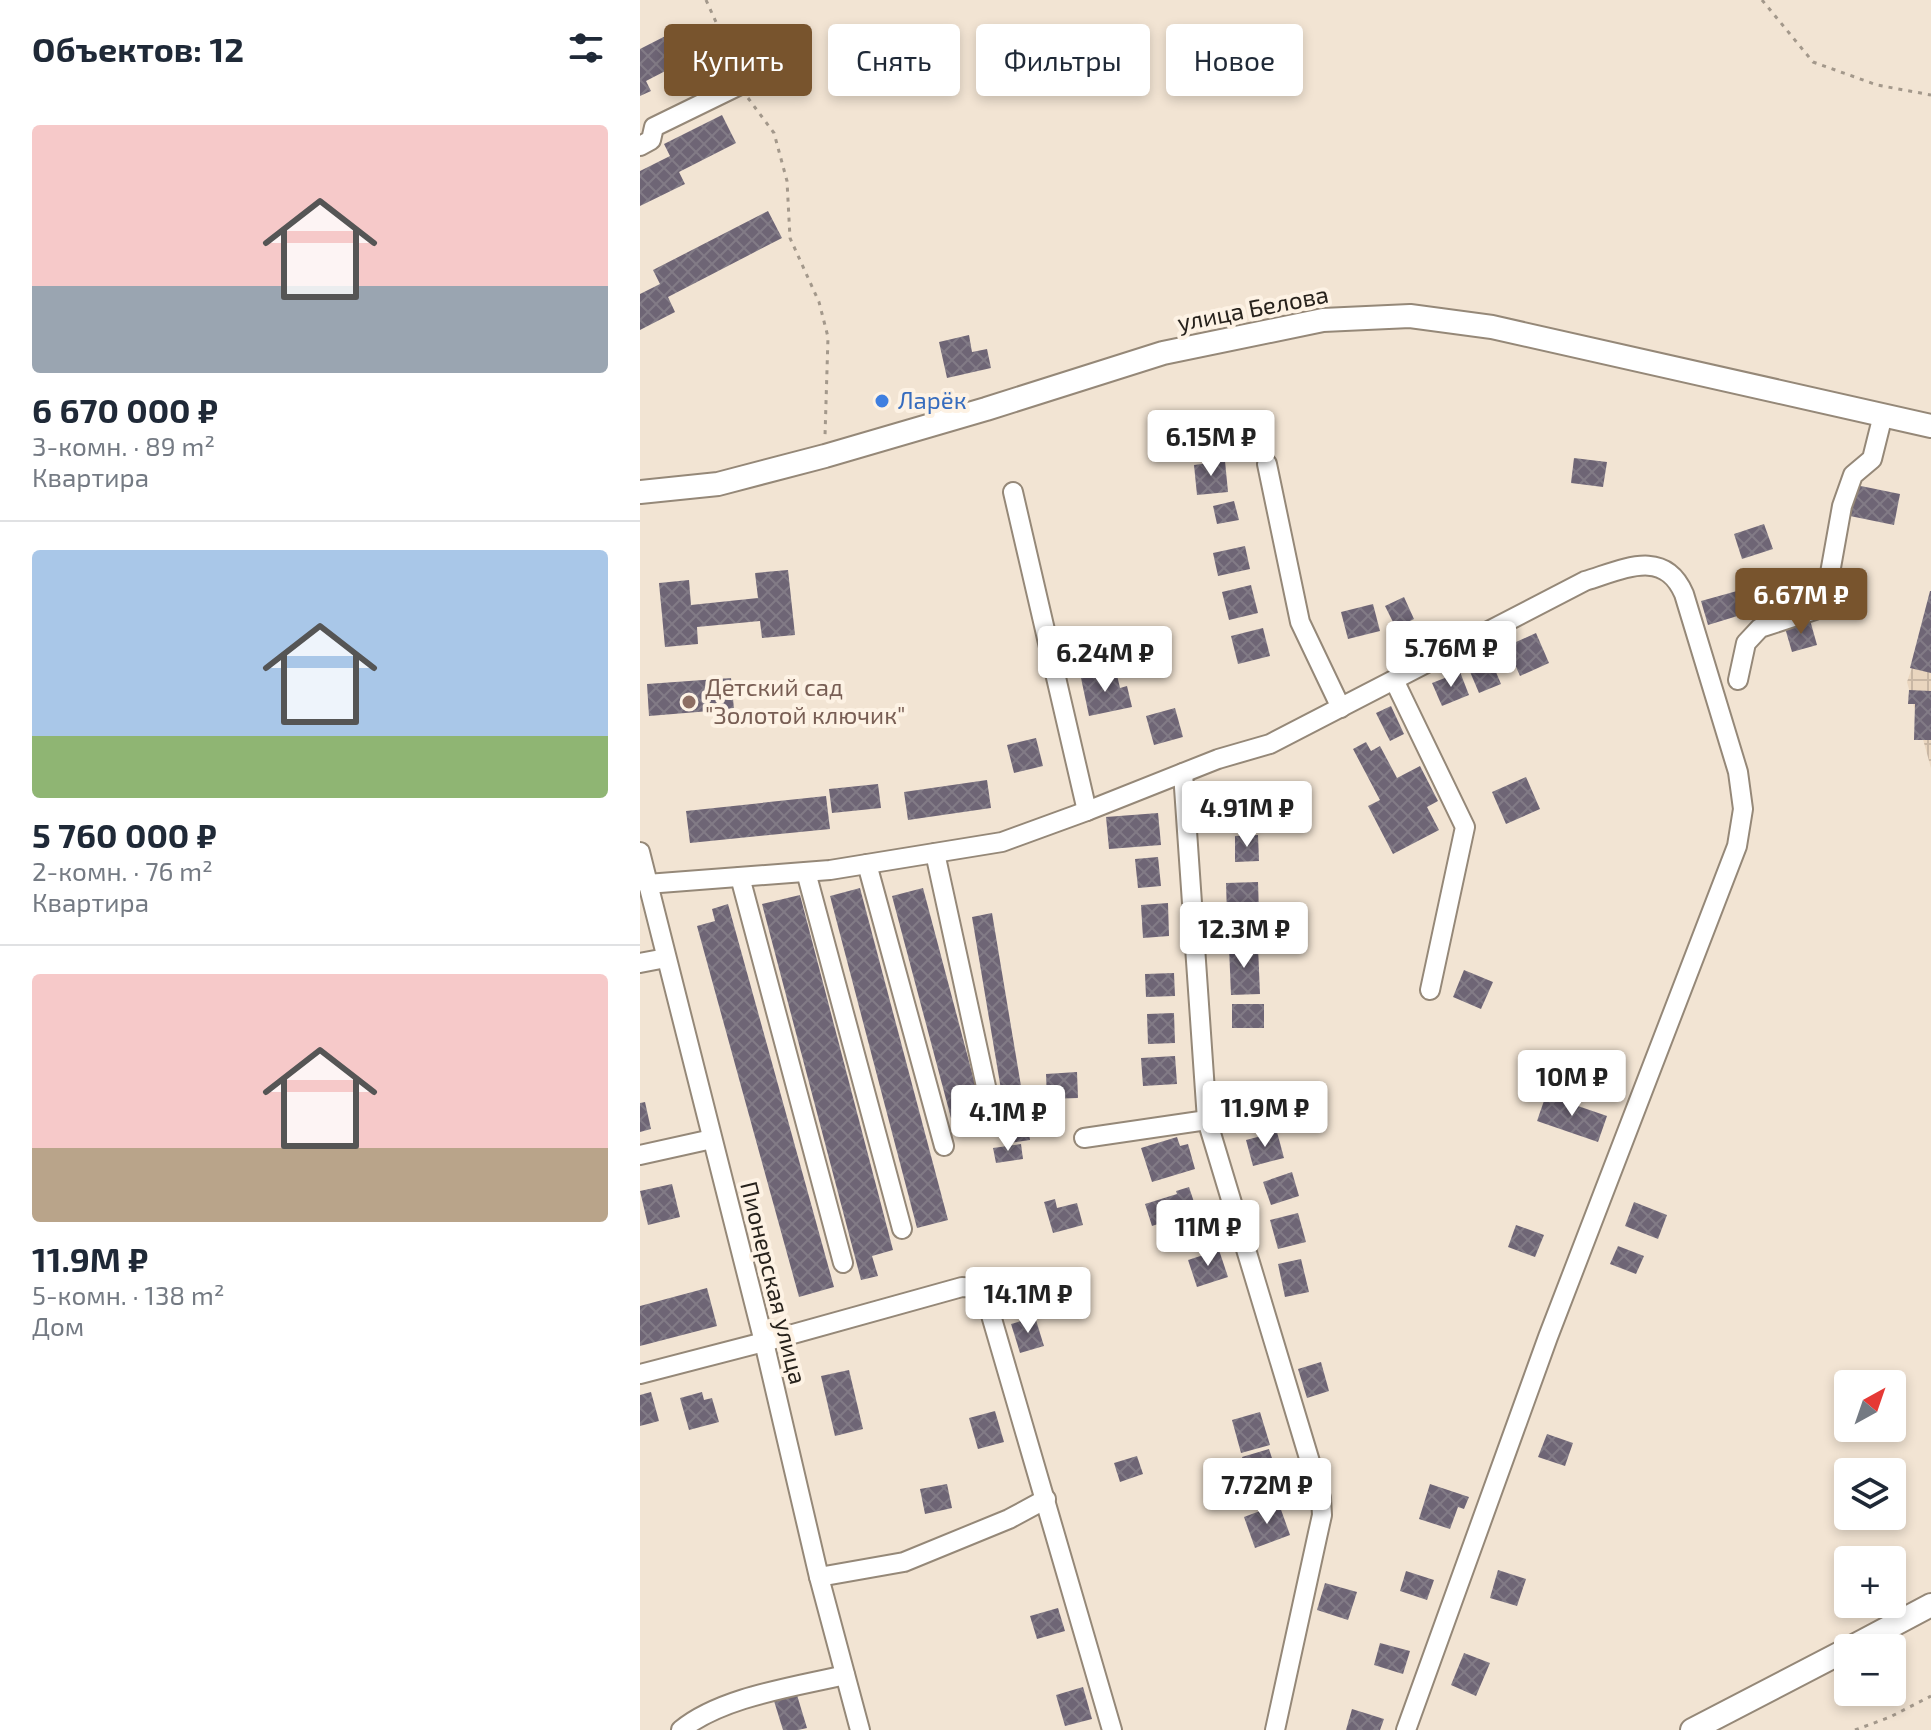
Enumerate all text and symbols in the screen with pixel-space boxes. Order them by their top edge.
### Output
chip: Купить [664,24,812,96]
chip: Снять [828,24,960,96]
chip: Фильтры [976,24,1150,96]
chip: Новое [1166,24,1303,96]
icon: filters [564,26,608,70]
text: Объектов: 12 [32,28,244,69]
icon: home [248,177,392,321]
street label: улица Белова [1175,279,1331,337]
place label: Ларёк [898,385,967,414]
text: 6 670 000 ₽ [32,389,218,430]
marker: Ларёк [873,392,891,410]
pin: 6.15M ₽ [1137,410,1285,478]
text: 6.15M ₽ [1166,420,1256,451]
text: 3-комн. · 89 m² [32,430,215,461]
text: Квартира [32,461,149,492]
pin: 6.67M ₽ [1727,568,1875,636]
text: 6.67M ₽ [1753,578,1849,609]
icon: home [248,602,392,746]
pin: 5.76M ₽ [1377,621,1525,689]
pin: 6.24M ₽ [1031,626,1179,694]
text: 5.76M ₽ [1404,631,1498,662]
text: 6.24M ₽ [1056,636,1154,667]
place label: Детский сад "Золотой ключик" [705,672,906,729]
marker: Детский сад "Золотой ключик" [680,693,698,711]
pin: 4.91M ₽ [1173,781,1321,849]
text: 4.91M ₽ [1200,791,1294,822]
text: 5 760 000 ₽ [32,814,217,855]
text: 2-комн. · 76 m² [32,855,213,886]
text: Квартира [32,886,149,917]
pin: 12.3M ₽ [1170,902,1318,970]
text: 12.3M ₽ [1198,912,1290,943]
icon: home [248,1026,392,1170]
pin: 10M ₽ [1516,1050,1628,1118]
text: 10M ₽ [1536,1060,1608,1091]
pin: 11.9M ₽ [1191,1081,1339,1149]
pin: 4.1M ₽ [943,1085,1073,1153]
text: 11.9M ₽ [1221,1091,1309,1122]
text: 4.1M ₽ [969,1095,1047,1126]
street label: Пионерская улица [734,1178,814,1387]
pin: 11M ₽ [1152,1200,1264,1268]
text: 11M ₽ [1174,1210,1242,1241]
text: 11.9M ₽ [32,1238,148,1279]
pin: 14.1M ₽ [954,1267,1102,1335]
text: 14.1M ₽ [983,1277,1073,1308]
text: 5-комн. · 138 m² [32,1279,224,1310]
text: Дом [32,1310,84,1341]
north arrow [1834,1370,1906,1442]
map controls [1834,1370,1906,1706]
pin: 7.72M ₽ [1193,1458,1341,1526]
button: layers [1834,1458,1906,1530]
text: 7.72M ₽ [1221,1468,1313,1499]
button: + [1834,1546,1906,1618]
button: − [1834,1634,1906,1706]

